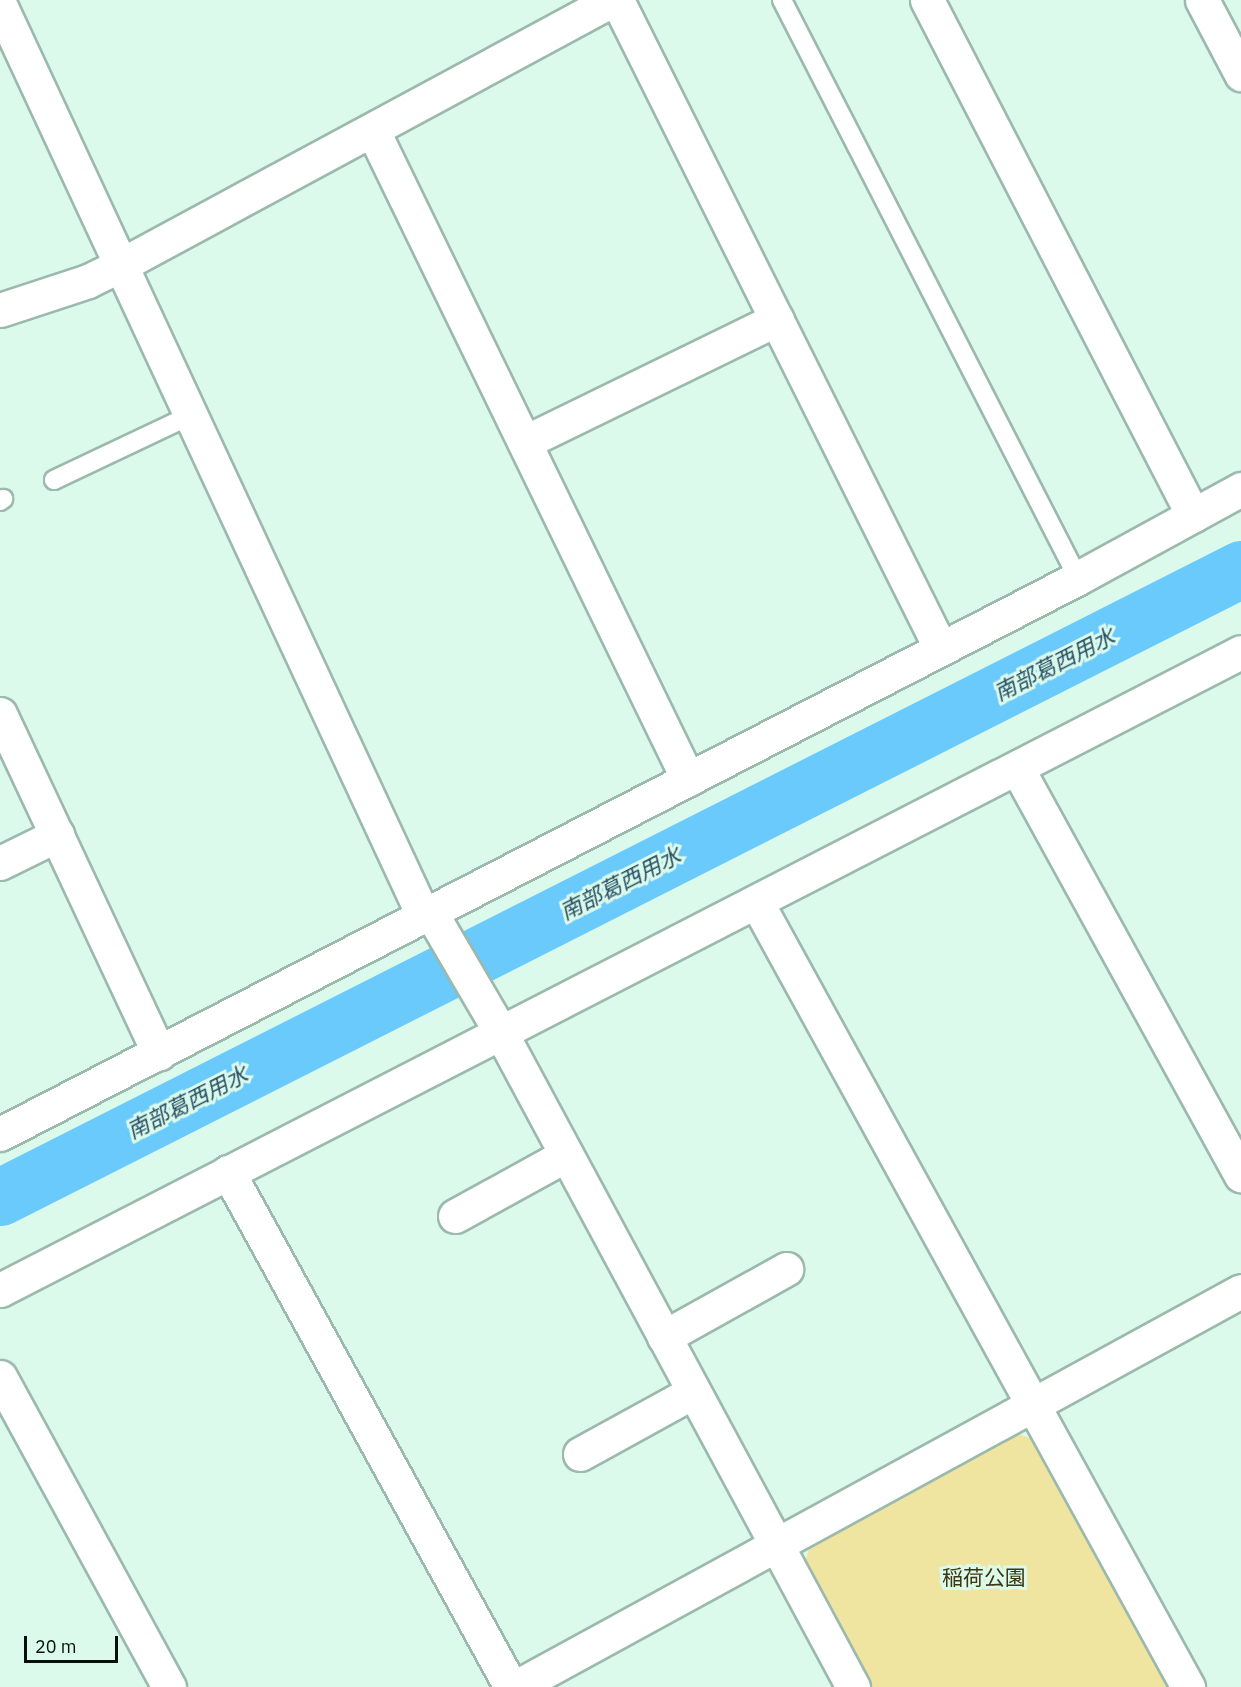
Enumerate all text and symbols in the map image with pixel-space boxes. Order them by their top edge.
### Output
water label: 南部葛西用水 [989,622,1119,706]
water label: 南部葛西用水 [555,841,685,925]
water label: 南部葛西用水 [122,1060,252,1144]
park label: 稲荷公園 [942,1564,1026,1590]
scale bar [27,1624,122,1662]
text: 20 m [35,1635,77,1658]

